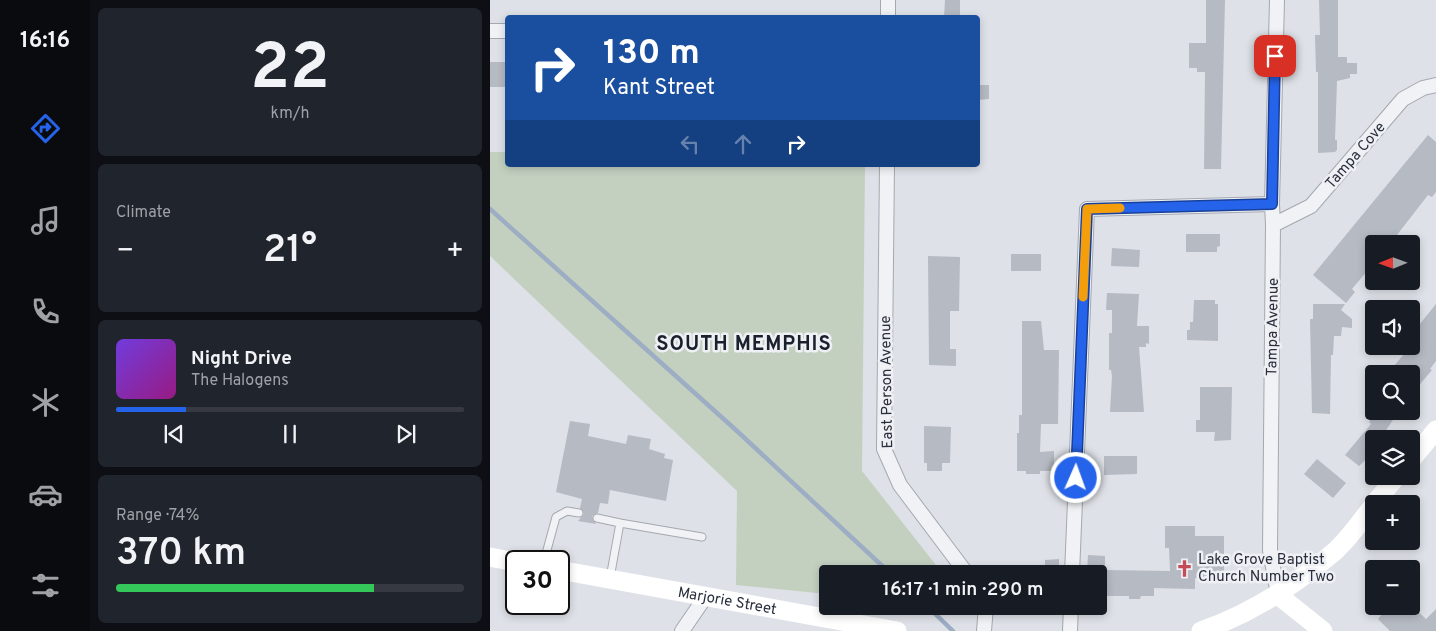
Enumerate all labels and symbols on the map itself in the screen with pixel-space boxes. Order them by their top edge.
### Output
pin [1254,35,1296,77]
street label: Tampa Cove [1322,119,1390,193]
north arrow [1365,235,1420,290]
street label: Tampa Avenue [1263,278,1284,376]
street label: East Person Avenue [877,315,898,449]
district label: SOUTH MEMPHIS [656,332,832,358]
position arrow [1049,451,1101,503]
speed limit sign: 30 [505,550,570,615]
place label: Lake Grove Baptist Church Number Two [1198,551,1334,587]
church icon: Lake Grove Baptist Church Number Two [1174,558,1194,578]
street label: Marjorie Street [676,584,778,620]

